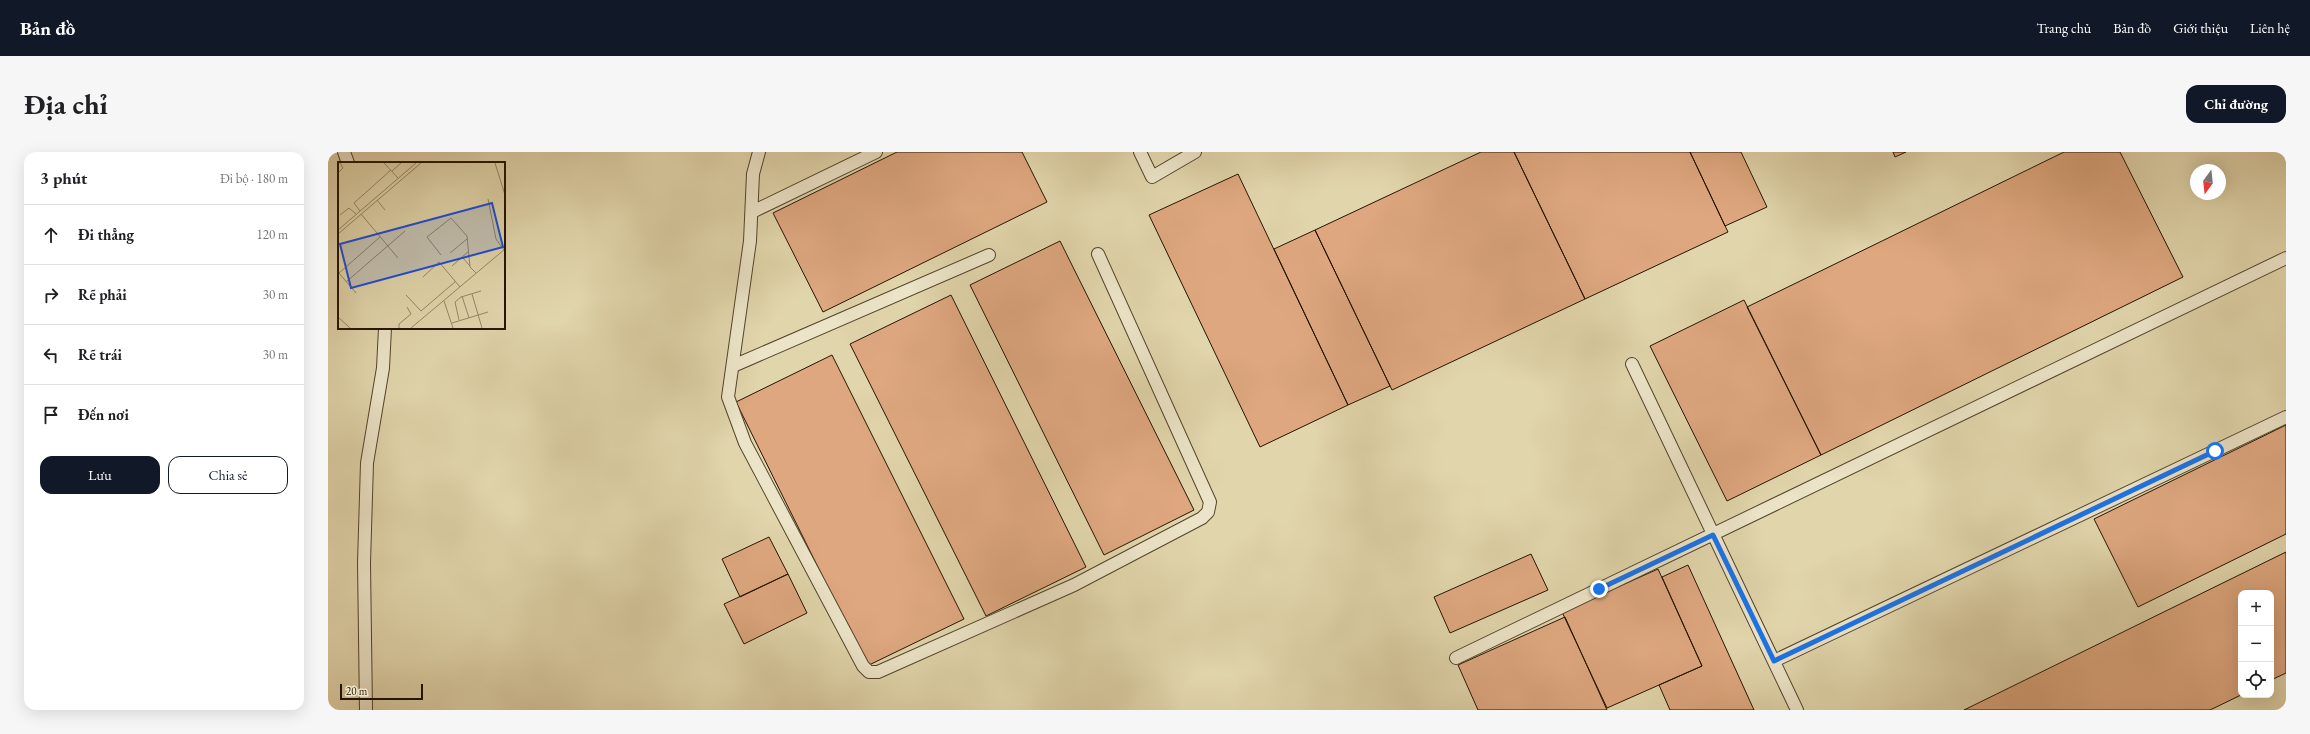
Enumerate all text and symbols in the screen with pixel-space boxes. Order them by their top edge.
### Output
text: Bản đồ [20,16,75,41]
text: Trang chủ [2036,19,2091,37]
text: Bản đồ [2113,19,2151,37]
text: Giới thiệu [2173,19,2228,37]
text: Liên hệ [2250,19,2290,37]
button: Chỉ đường [2186,85,2286,123]
text: Địa chỉ [24,86,108,122]
inset map [338,162,505,329]
north arrow [2190,164,2226,200]
text: 3 phút [40,167,87,189]
text: Đi bộ · 180 m [220,170,288,187]
icon: ahead [40,224,62,246]
text: Đi thẳng [78,225,134,244]
text: 120 m [257,226,288,243]
icon: right [40,284,62,306]
text: Rẽ phải [78,285,127,304]
text: 30 m [263,286,288,303]
icon: left [40,344,62,366]
text: Rẽ trái [78,345,122,364]
text: 30 m [263,346,288,363]
icon: arrive [40,404,62,426]
text: Đến nơi [78,405,129,424]
route start [2206,442,2224,460]
button: Lưu [40,456,160,494]
button: Chia sẻ [168,456,288,494]
route end [1590,580,1608,598]
map controls [2238,590,2274,698]
button: + [2238,590,2274,626]
button: − [2238,626,2274,662]
button: locate [2238,662,2274,698]
scale bar [340,682,423,701]
text: 20 m [346,684,367,698]

